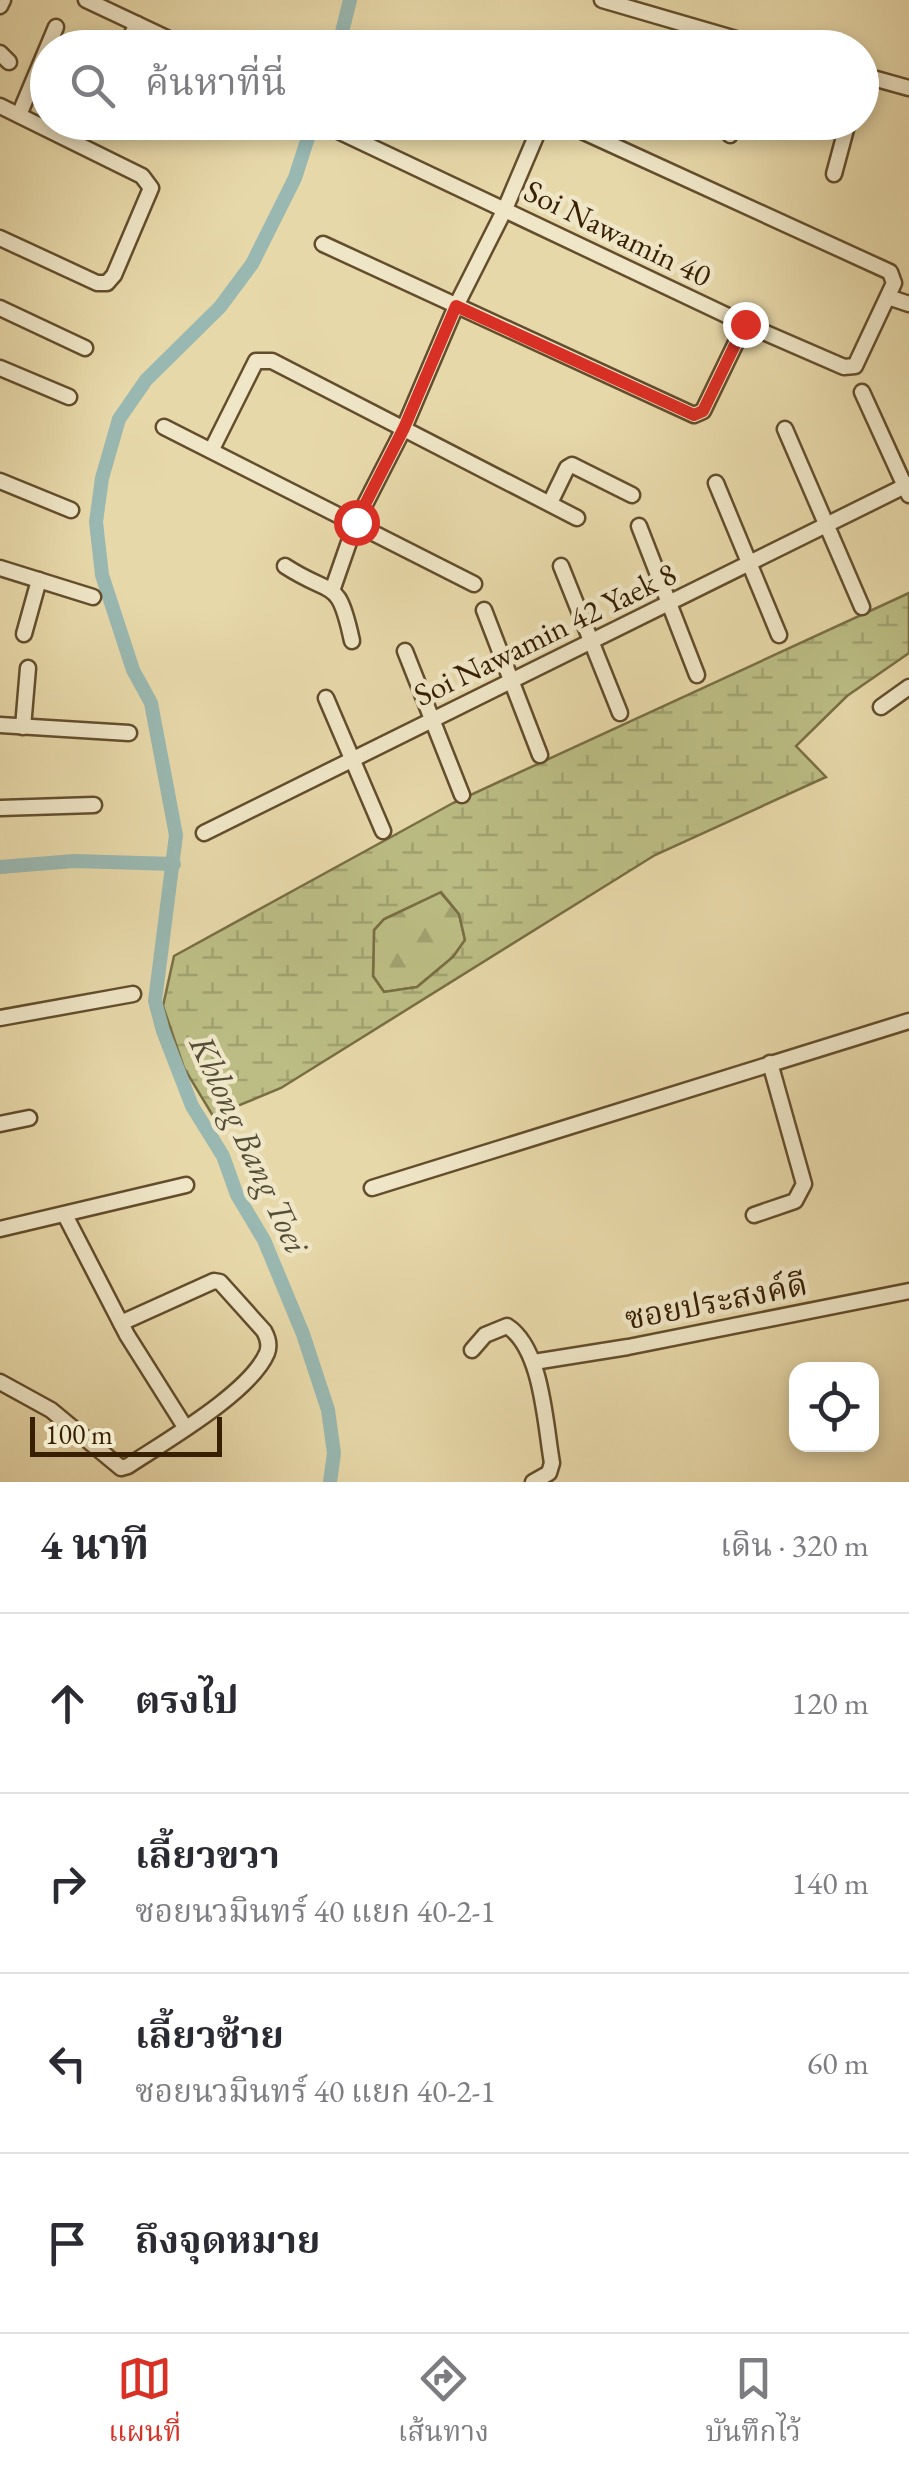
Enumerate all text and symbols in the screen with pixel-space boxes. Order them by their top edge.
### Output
search box [30,30,879,140]
text: ค้นหาที่นี่ [145,57,286,106]
icon: search [65,58,120,113]
street label: Soi Nawamin 40 [517,170,719,296]
route end [723,302,769,348]
route start [334,500,380,546]
street label: Soi Nawamin 42 Yaek 8 [407,552,683,716]
water label: Khlong Bang Toei [178,1027,321,1262]
street label: ซอยประสงค์ดี [621,1263,811,1339]
map controls [789,1362,879,1452]
button: locate [789,1362,879,1452]
scale bar [30,1412,222,1456]
text: 100 m [45,1416,113,1452]
text: 4 นาที [40,1517,149,1572]
text: เดิน · 320 m [720,1524,869,1566]
text: ตรงไป [135,1675,239,1724]
icon: ahead [40,1676,95,1731]
text: 120 m [792,1682,869,1724]
text: เลี้ยวขวา [135,1830,280,1879]
icon: right [40,1856,95,1911]
text: 140 m [792,1862,869,1904]
text: ซอยนวมินทร์ 40 แยก 40-2-1 [135,1890,496,1932]
text: เลี้ยวซ้าย [135,2010,284,2059]
icon: left [40,2036,95,2091]
text: 60 m [807,2042,869,2084]
text: ซอยนวมินทร์ 40 แยก 40-2-1 [135,2070,496,2112]
text: ถึงจุดหมาย [135,2215,320,2264]
icon: arrive [40,2216,95,2271]
tab: แผนที่ [108,2351,182,2456]
tab: เส้นทาง [398,2351,489,2456]
tab: บันทึกไว้ [705,2351,801,2456]

